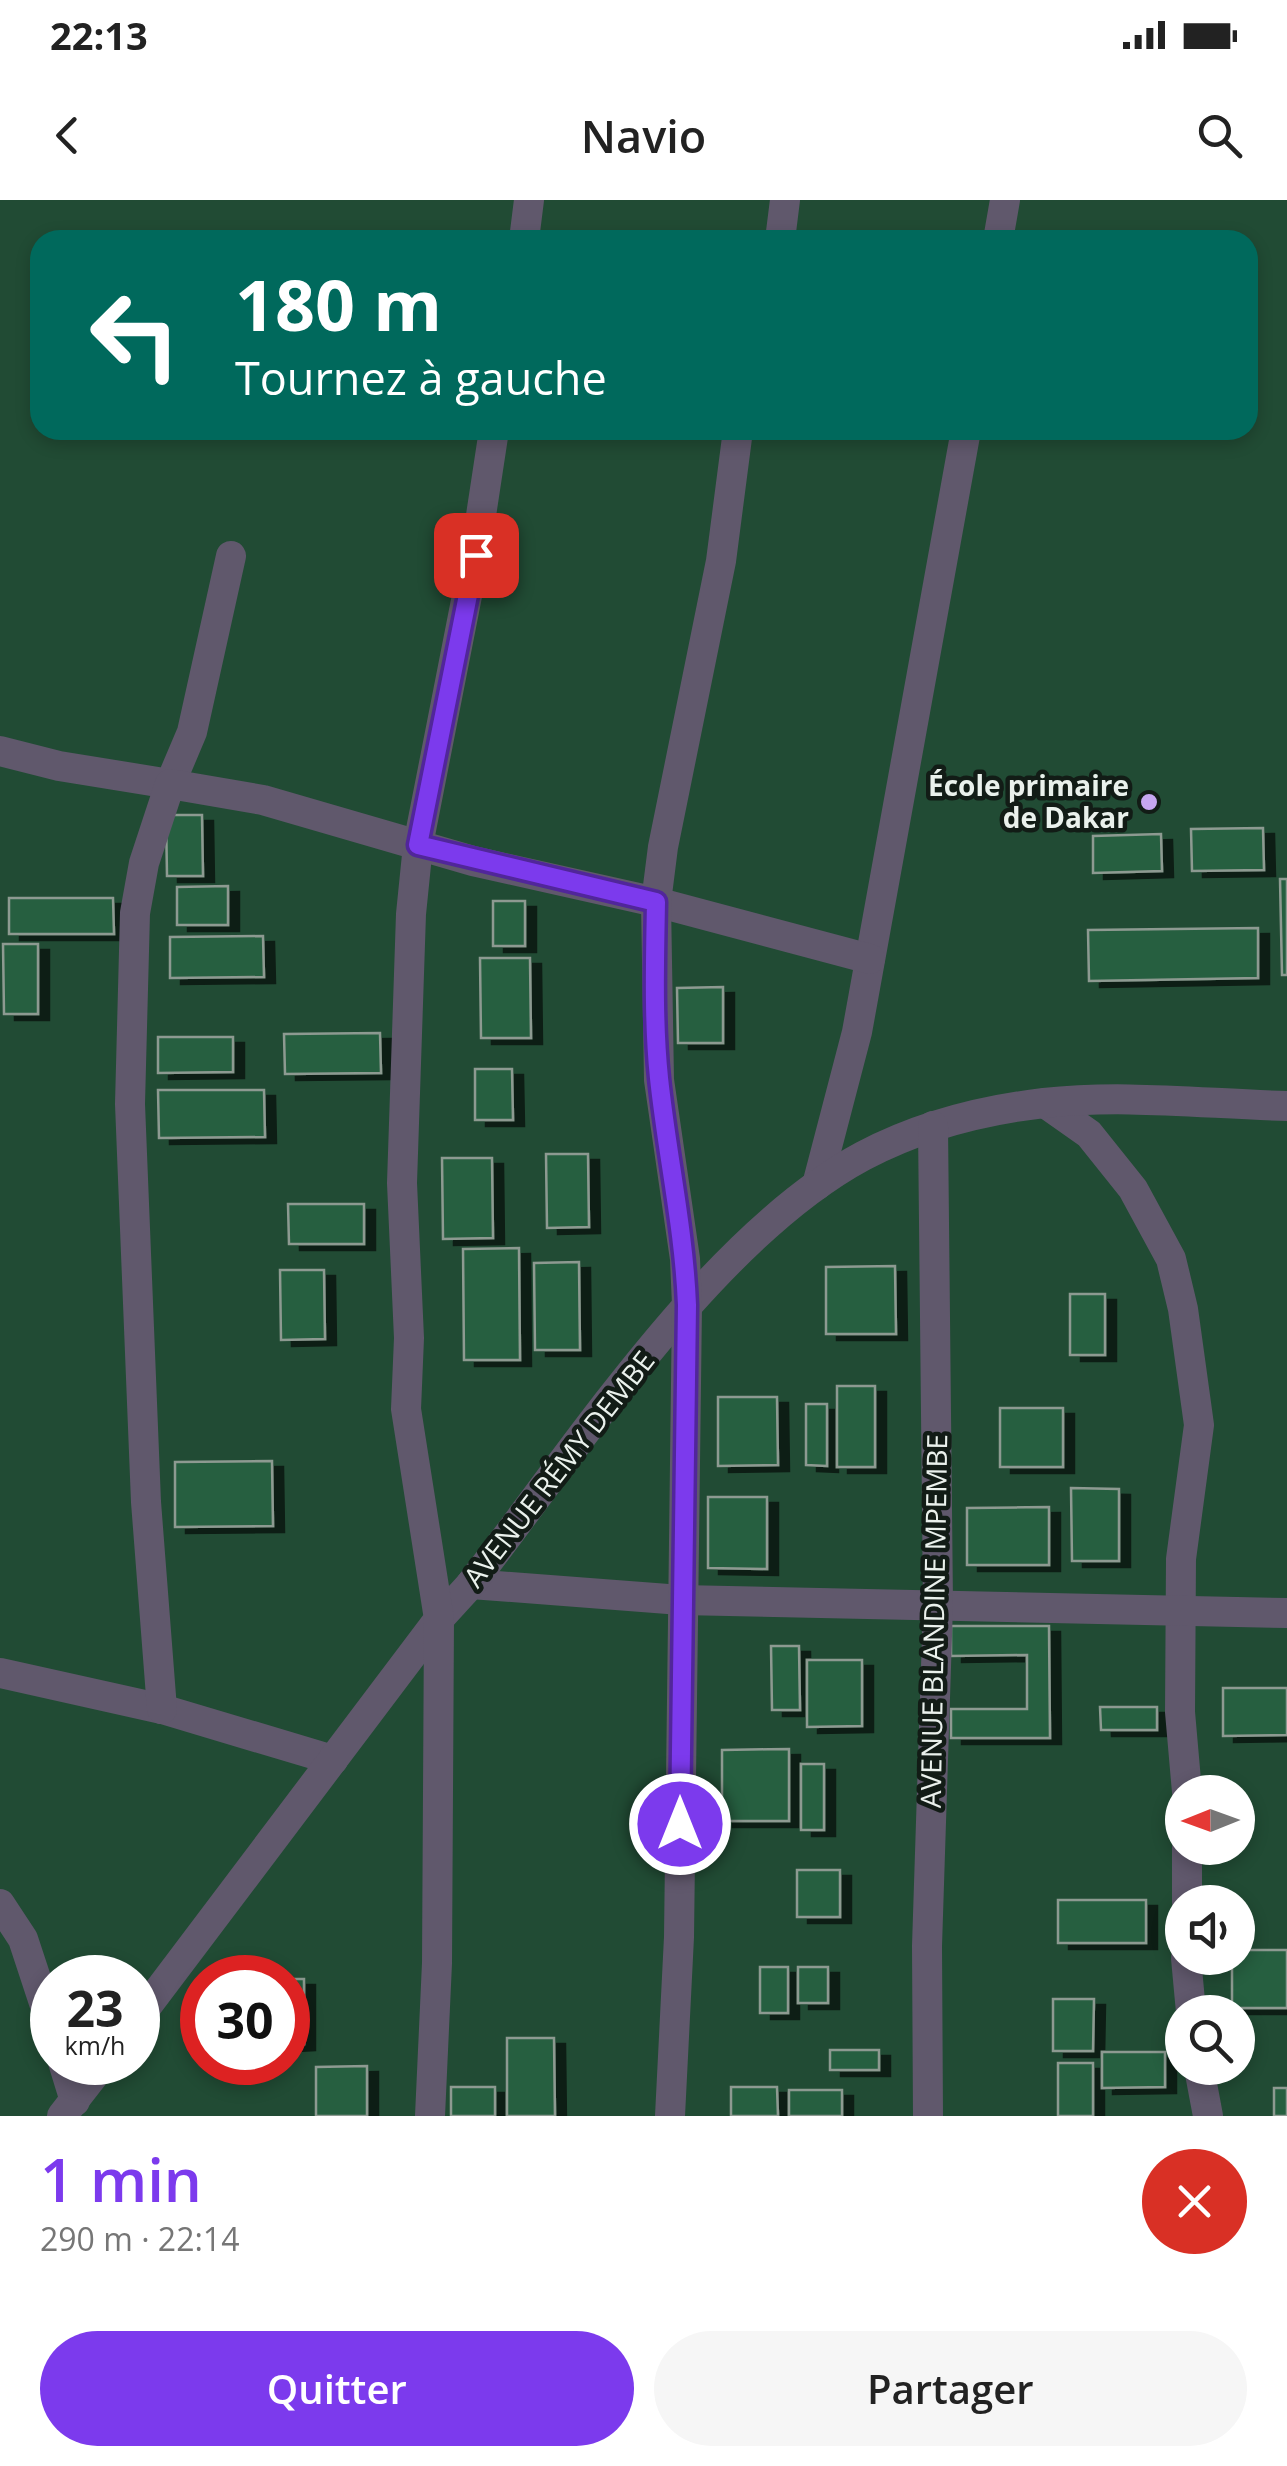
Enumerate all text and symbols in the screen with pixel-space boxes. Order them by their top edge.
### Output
text: 22:13 [50,9,148,61]
text: Navio [581,105,706,166]
icon: back [40,108,95,163]
icon: search [1192,108,1247,163]
text: 180 m [235,256,442,352]
icon: left [70,270,200,400]
text: Tournez à gauche [235,347,607,408]
pin [434,513,519,598]
icon: arrive [449,528,504,583]
place label: École primaire de Dakar [928,766,1129,836]
marker: École primaire de Dakar [1138,791,1160,813]
street label: AVENUE RÉMY DEMBE [454,1342,662,1594]
street label: AVENUE BLANDINE MPEMBE [911,1434,955,1808]
position arrow [628,1772,732,1876]
north arrow [1165,1775,1255,1865]
map controls [1165,1775,1255,2085]
button: sound [1165,1885,1255,1975]
speed limit sign: 30 [180,1955,310,2085]
text: 23 [66,1974,124,2042]
button: search [1165,1995,1255,2085]
text: km/h [65,2028,125,2062]
text: 1 min [40,2138,202,2220]
button: close [1142,2149,1247,2254]
text: 290 m · 22:14 [40,2217,239,2260]
button: Quitter [40,2331,634,2446]
button: Partager [654,2331,1247,2446]

